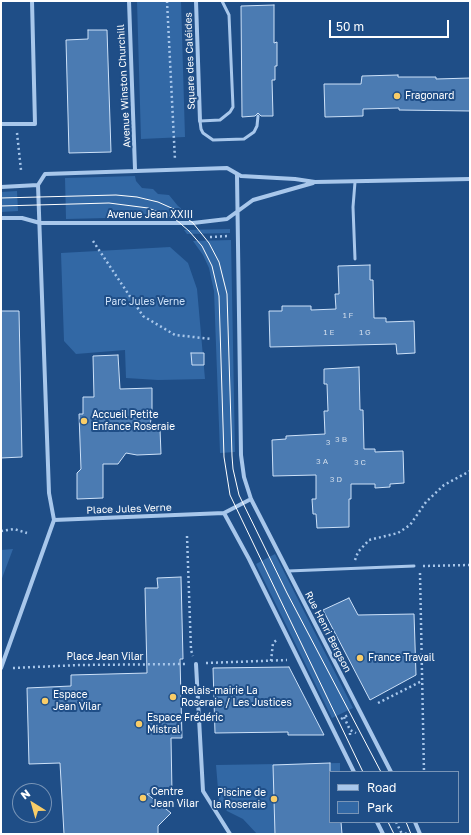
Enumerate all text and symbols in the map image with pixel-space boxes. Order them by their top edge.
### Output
street label: Square des Caléides [182,12,198,110]
scale bar [331,12,451,38]
text: 50 m [336,19,364,34]
street label: Avenue Winston Churchill [115,24,133,148]
place label: Fragonard [405,90,454,102]
marker: Fragonard [392,91,402,101]
street label: Avenue Jean XXIII [107,209,193,221]
park label: Parc Jules Verne [105,296,185,308]
house number: 1 F [343,310,353,320]
house number: 1 E [324,327,334,337]
house number: 1 G [359,327,371,337]
place label: Accueil Petite Enfance Roseraie [92,409,175,432]
marker: Accueil Petite Enfance Roseraie [79,416,89,426]
house number: 3 B [335,434,347,444]
house number: 3 [326,437,330,447]
house number: 3 A [316,456,328,466]
house number: 3 C [354,457,366,467]
house number: 3 D [330,474,342,484]
street label: Place Jules Verne [86,502,172,516]
street label: Rue Henri Bergson [302,589,354,675]
street label: Place Jean Vilar [67,651,143,663]
place label: France Travail [368,652,435,664]
marker: France Travail [355,653,365,663]
place label: Relais-mairie La Roseraie / Les Justices [181,685,292,708]
place label: Espace Jean Vilar [53,689,101,712]
marker: Relais-mairie La Roseraie / Les Justices [168,692,178,702]
marker: Espace Jean Vilar [40,696,50,706]
place label: Espace Frédéric Mistral [147,712,223,736]
marker: Espace Frédéric Mistral [134,719,144,729]
legend [329,771,459,823]
text: Road [367,780,396,795]
north arrow [12,783,52,823]
text: N [18,786,32,802]
place label: Centre Jean Vilar [151,786,199,810]
place label: Piscine de la Roseraie [213,787,266,810]
marker: Centre Jean Vilar [138,793,148,803]
marker: Piscine de la Roseraie [269,794,279,804]
text: Park [367,800,393,815]

